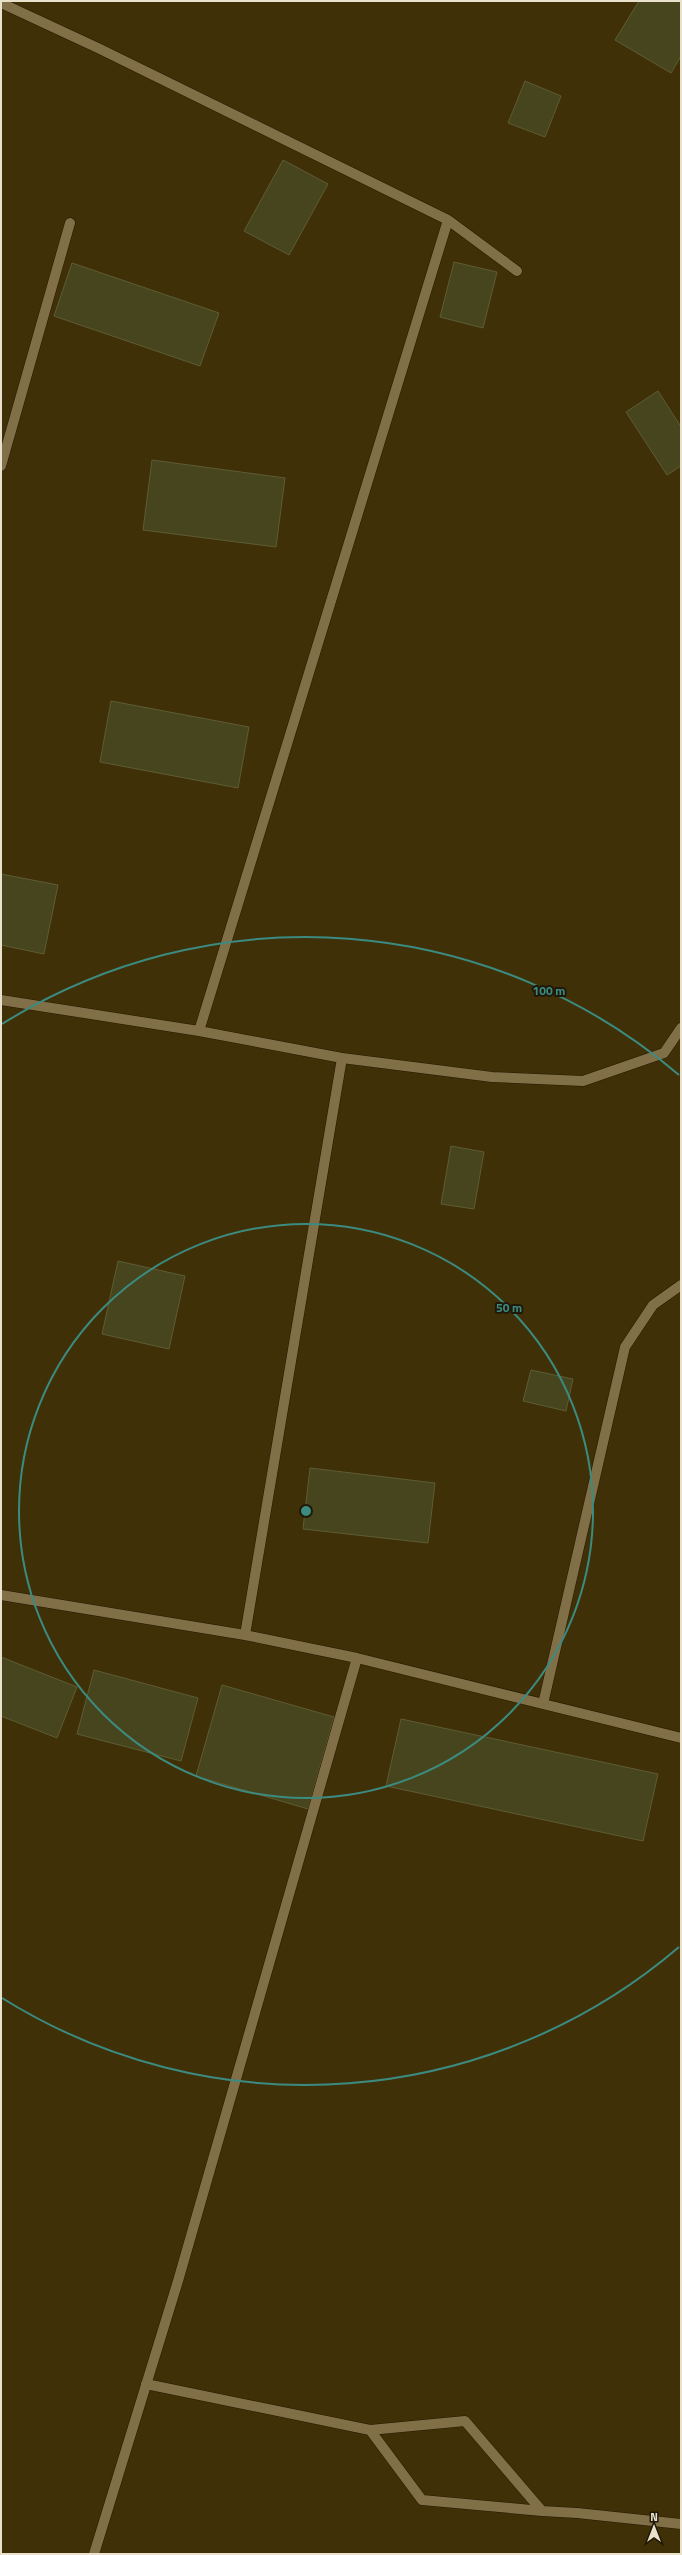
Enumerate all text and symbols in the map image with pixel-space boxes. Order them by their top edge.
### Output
text: 100 m [533,981,565,1000]
text: 50 m [496,1298,522,1317]
centre of rings [299,1504,313,1518]
north arrow [634,2507,674,2547]
text: N [650,2509,658,2525]

